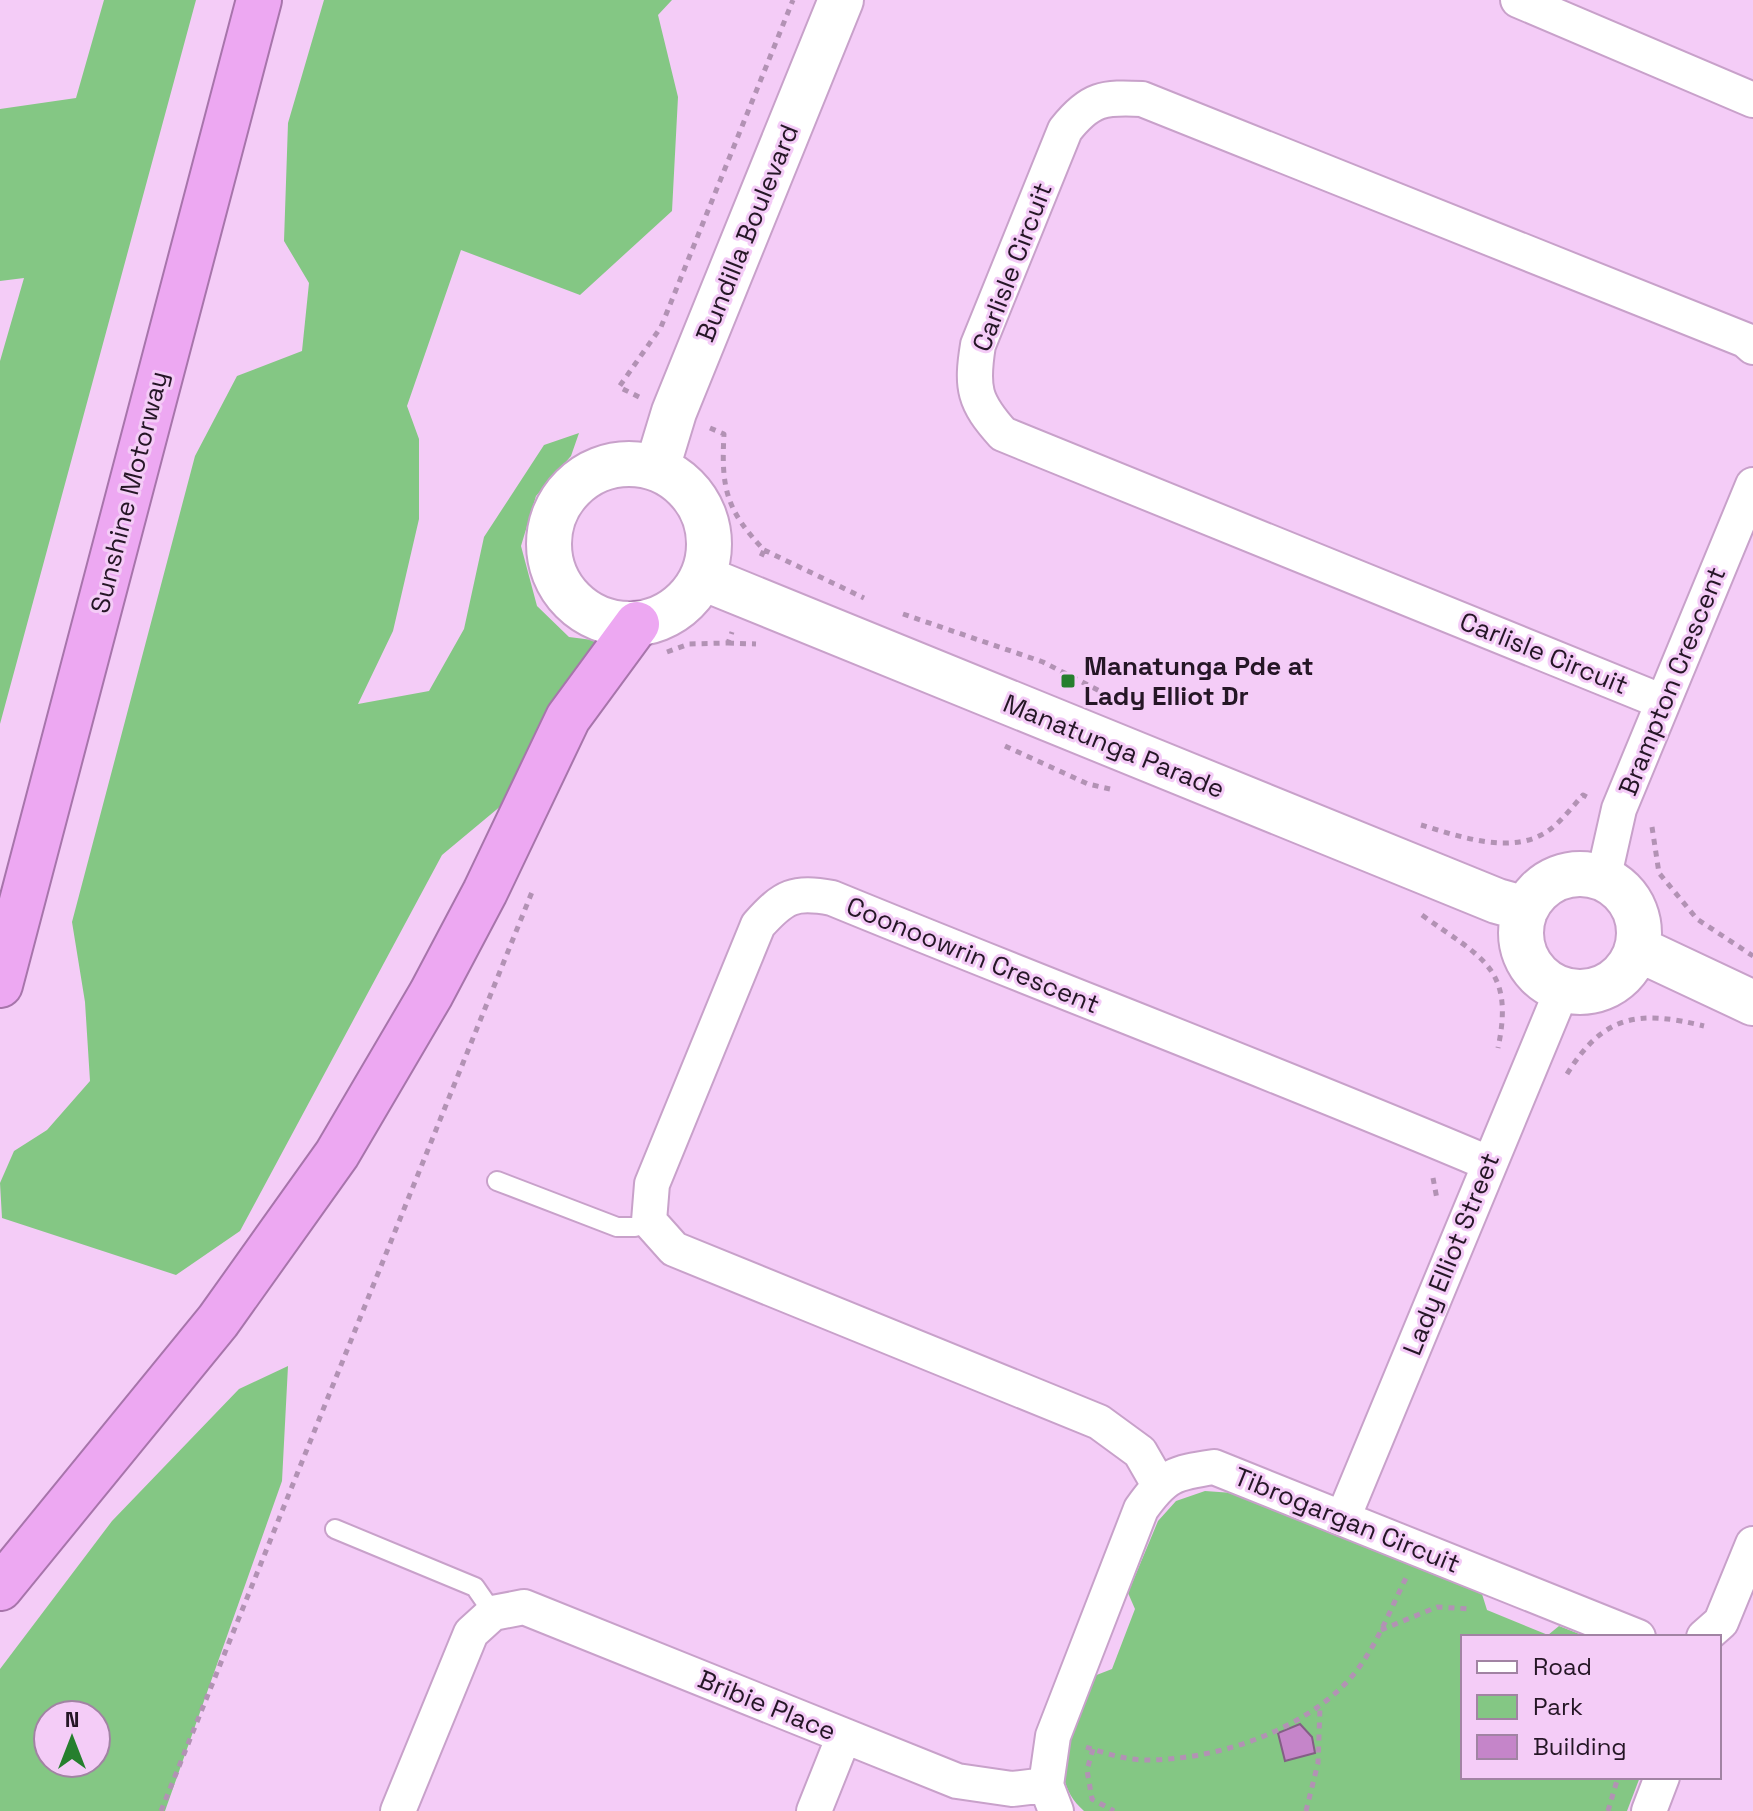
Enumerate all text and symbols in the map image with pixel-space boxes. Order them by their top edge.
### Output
street label: Bundilla Boulevard [688,119,806,347]
street label: Carlisle Circuit [964,178,1060,356]
street label: Sunshine Motorway [82,367,176,617]
street label: Brampton Crescent [1611,562,1733,800]
street label: Carlisle Circuit [1455,604,1633,702]
place label: Manatunga Pde at Lady Elliot Dr [1084,649,1314,713]
marker: Manatunga Pde at Lady Elliot Dr [1059,672,1077,690]
street label: Manatunga Parade [998,686,1230,806]
street label: Coonoowrin Crescent [842,889,1104,1021]
street label: Lady Elliot Street [1395,1148,1507,1360]
street label: Tibrogargan Circuit [1229,1459,1465,1581]
legend [1461,1635,1721,1779]
text: Road [1533,1651,1592,1682]
street label: Bribie Place [693,1662,841,1748]
text: Park [1533,1691,1583,1722]
north arrow [32,1699,112,1779]
text: N [65,1705,79,1733]
text: Building [1533,1731,1627,1762]

